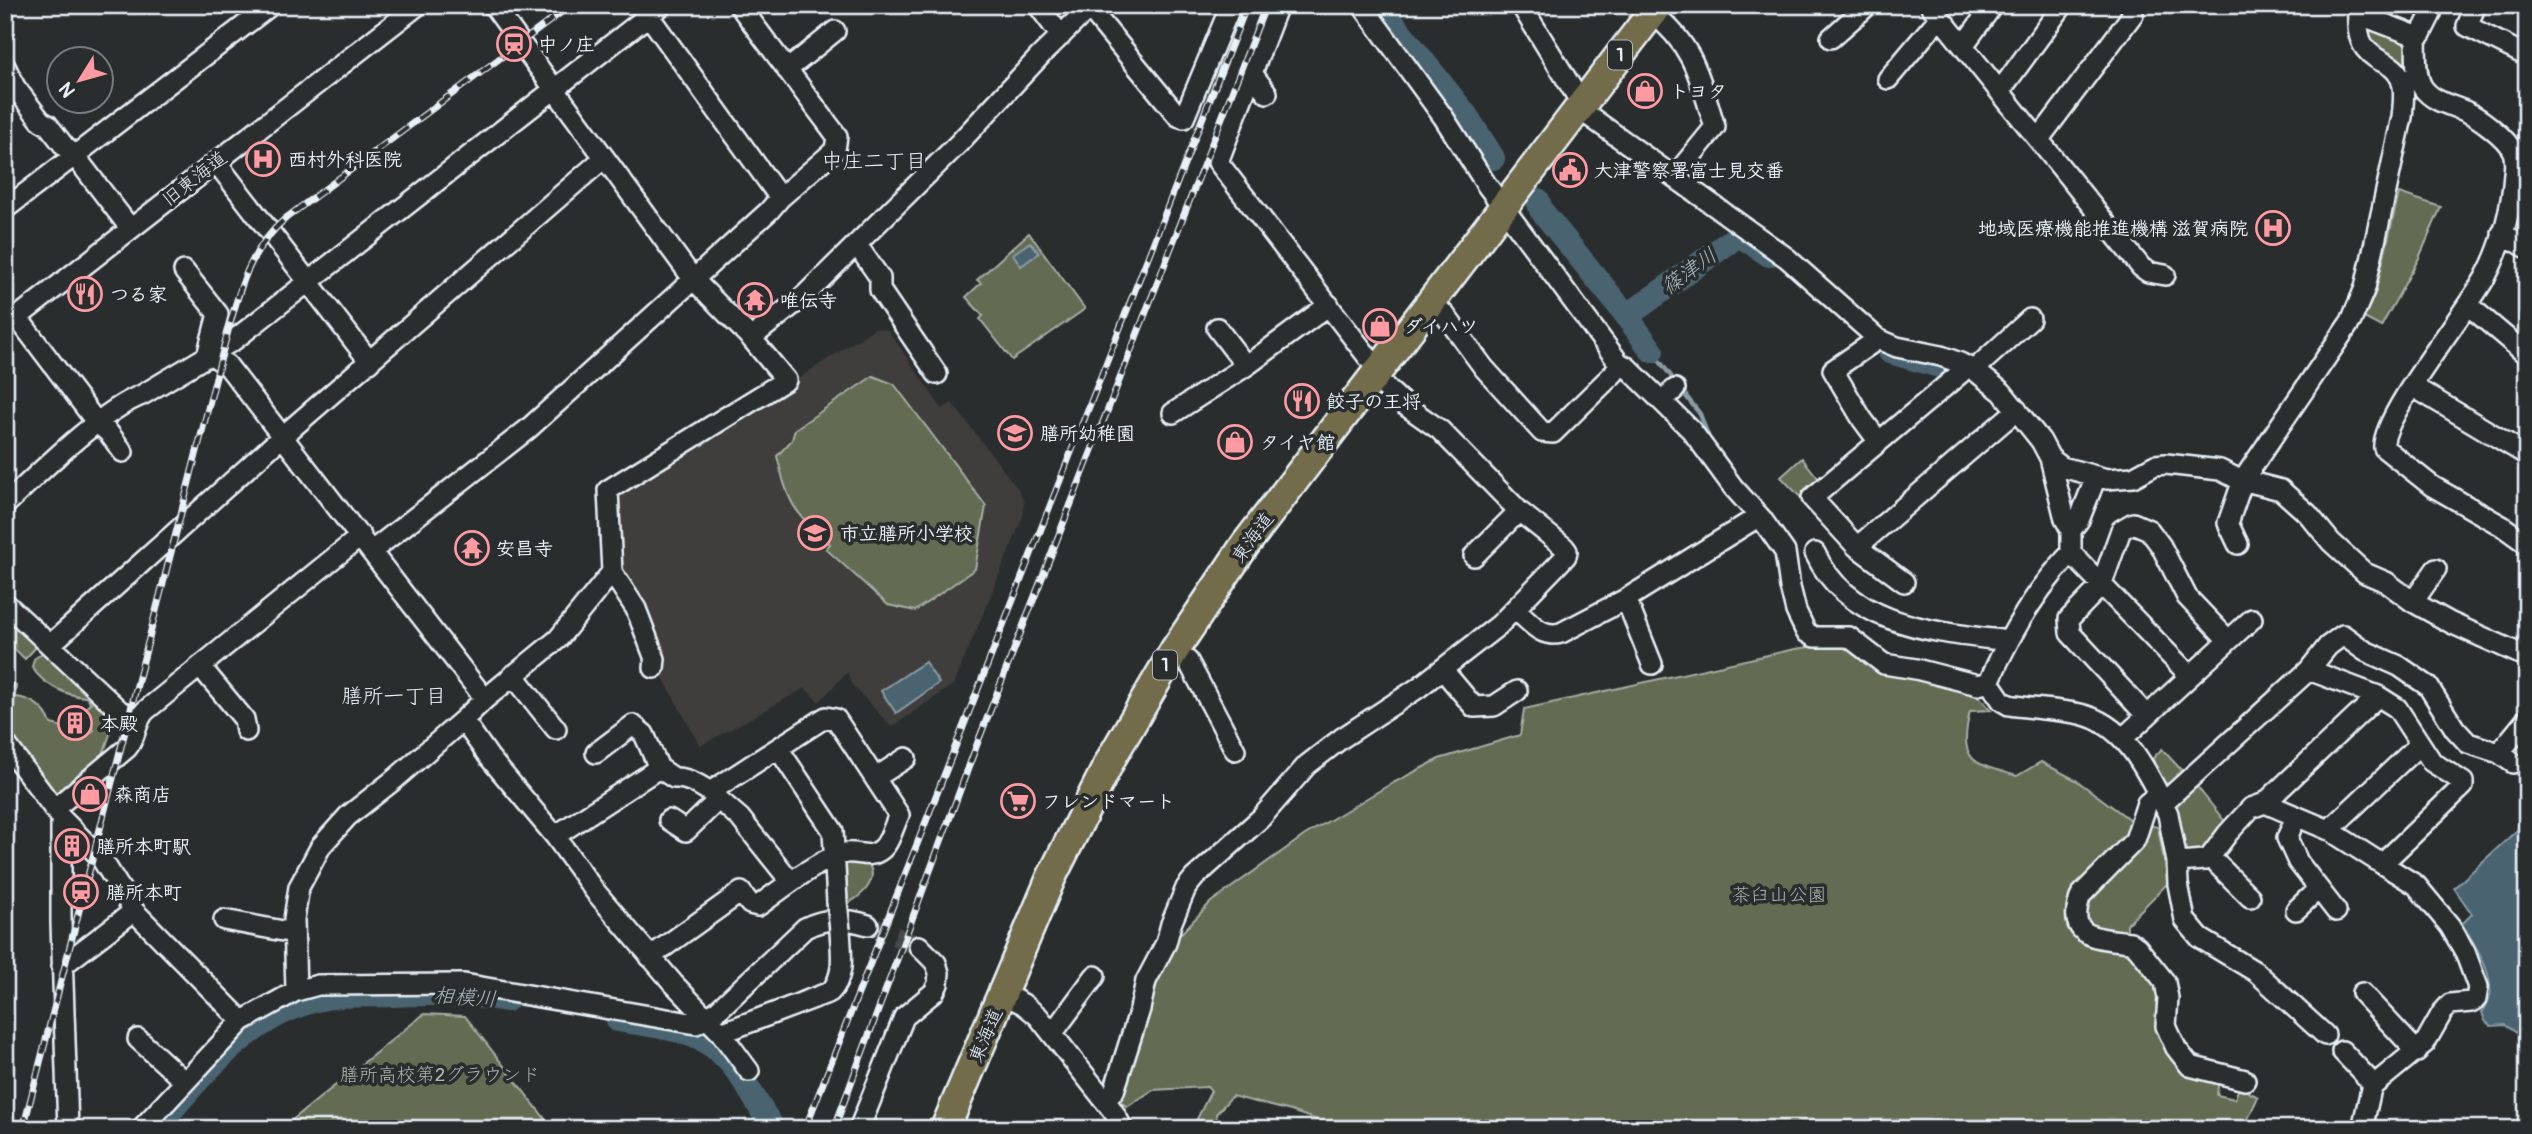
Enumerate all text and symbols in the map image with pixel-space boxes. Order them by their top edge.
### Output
station icon: 中ノ庄 [495,25,533,63]
place label: 中ノ庄 [538,33,595,57]
road number: 1 [1608,40,1632,70]
north arrow [46,46,116,116]
shop icon: トヨタ [1626,72,1664,110]
text: N [54,77,81,102]
place label: トヨタ [1670,80,1727,104]
hospital icon: 西村外科医院 [244,140,282,178]
street label: 旧東海道 [157,146,232,212]
place label: 西村外科医院 [288,148,402,172]
district label: 中庄二丁目 [822,148,927,175]
public building icon: 大津警察署富士見交番 [1551,151,1589,189]
place label: 大津警察署富士見交番 [1594,159,1784,183]
hospital icon: 地域医療機能推進機構 滋賀病院 [2254,209,2292,247]
place label: 地域医療機能推進機構 滋賀病院 [1978,217,2248,241]
water label: 篠津川 [1656,242,1723,301]
restaurant icon: つる家 [66,275,104,313]
temple icon: 唯伝寺 [736,281,774,319]
place label: つる家 [110,283,167,307]
place label: 唯伝寺 [780,289,837,313]
shop icon: ダイハツ [1361,307,1399,345]
place label: ダイハツ [1404,315,1478,339]
restaurant icon: 餃子の王将 [1283,382,1321,420]
place label: 餃子の王将 [1326,390,1421,414]
school or university icon: 膳所幼稚園 [996,414,1034,452]
place label: 膳所幼稚園 [1040,422,1135,446]
shop icon: タイヤ館 [1216,423,1254,461]
place label: タイヤ館 [1260,431,1335,455]
street label: 東海道 [1226,507,1279,568]
school or university icon: 市立膳所小学校 [796,514,834,552]
place label: 市立膳所小学校 [840,522,973,546]
temple icon: 安昌寺 [453,529,491,567]
place label: 安昌寺 [496,537,553,561]
road number: 1 [1153,650,1177,680]
district label: 膳所一丁目 [342,683,447,710]
building icon: 本殿 [56,704,94,742]
place label: 本殿 [100,712,138,736]
shop icon: 森商店 [71,775,109,813]
supermarket icon: フレンドマート [999,782,1037,820]
place label: 森商店 [114,783,171,807]
place label: フレンドマート [1042,790,1175,814]
building icon: 膳所本町駅 [53,827,91,865]
place label: 膳所本町駅 [96,835,191,859]
station icon: 膳所本町 [62,873,100,911]
place label: 膳所本町 [106,881,182,905]
park label: 茶臼山公園 [1731,883,1827,907]
water label: 相模川 [433,982,497,1013]
street label: 東海道 [964,1004,1008,1066]
park label: 膳所高校第2グラウンド [340,1063,540,1087]

